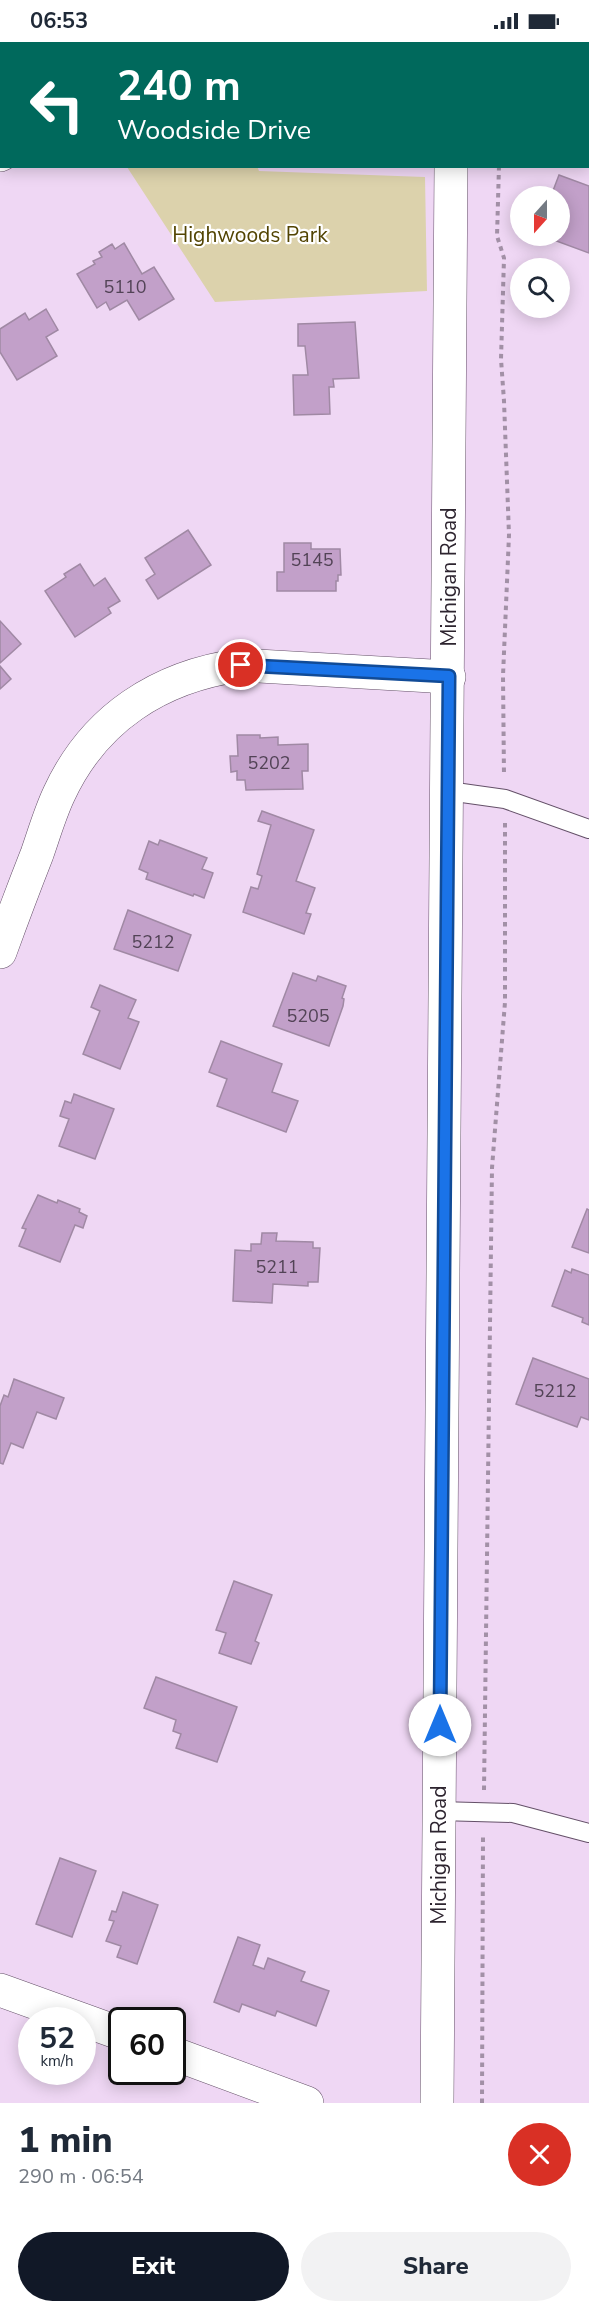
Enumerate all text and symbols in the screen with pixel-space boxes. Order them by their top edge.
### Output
text: 06:53 [30,6,88,36]
text: 240 m [117,58,241,115]
icon: left [18,66,96,144]
text: Woodside Drive [117,112,311,149]
north arrow [510,186,570,246]
map controls [510,186,570,318]
park label: Highwoods Park [172,221,328,249]
button: search [510,258,570,318]
house number: 5110 [103,275,147,299]
street label: Michigan Road [435,508,463,646]
house number: 5145 [290,548,334,572]
pin [215,639,266,690]
icon: arrive [224,648,257,681]
house number: 5202 [247,751,291,775]
house number: 5212 [131,930,175,954]
house number: 5205 [286,1004,330,1028]
house number: 5211 [255,1255,299,1279]
house number: 5212 [533,1379,577,1403]
position arrow [408,1693,472,1757]
street label: Michigan Road [425,1786,453,1924]
speed limit sign: 60 [108,2007,186,2085]
text: 52 [39,2018,75,2059]
text: km/h [40,2051,74,2071]
text: 1 min [18,2116,113,2165]
button: close [508,2123,571,2186]
text: 290 m · 06:54 [18,2163,144,2190]
button: Exit [18,2232,289,2301]
button: Share [301,2232,571,2301]

